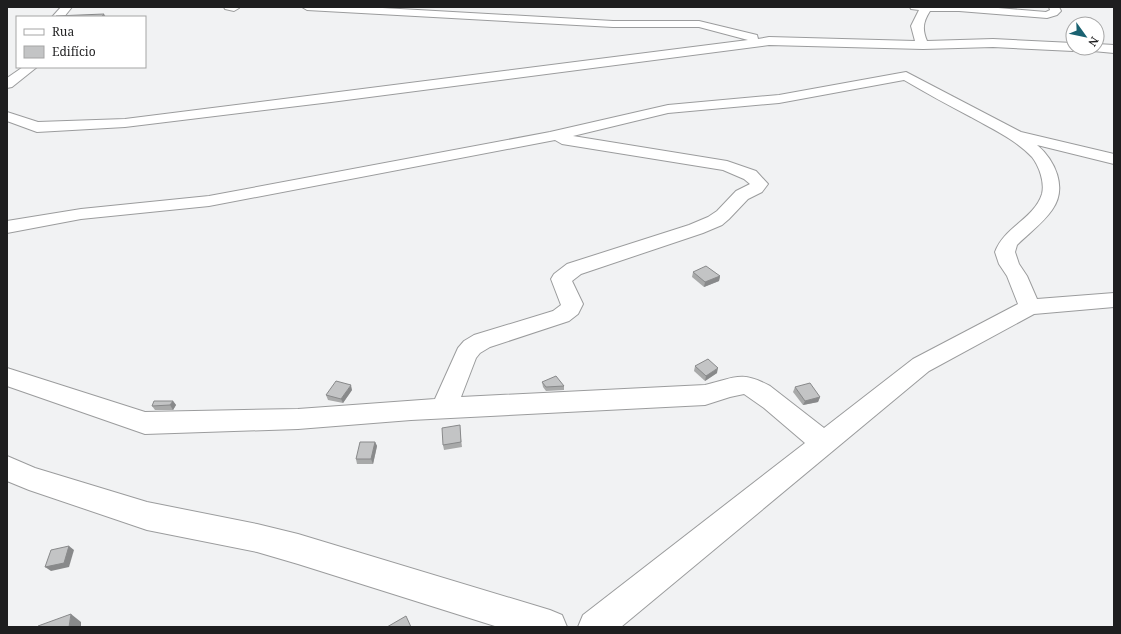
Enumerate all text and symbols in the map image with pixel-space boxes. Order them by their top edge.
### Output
legend [16,16,146,68]
north arrow [1065,16,1105,56]
text: Rua [52,23,74,40]
text: N [1085,34,1102,50]
text: Edifício [52,43,96,60]

